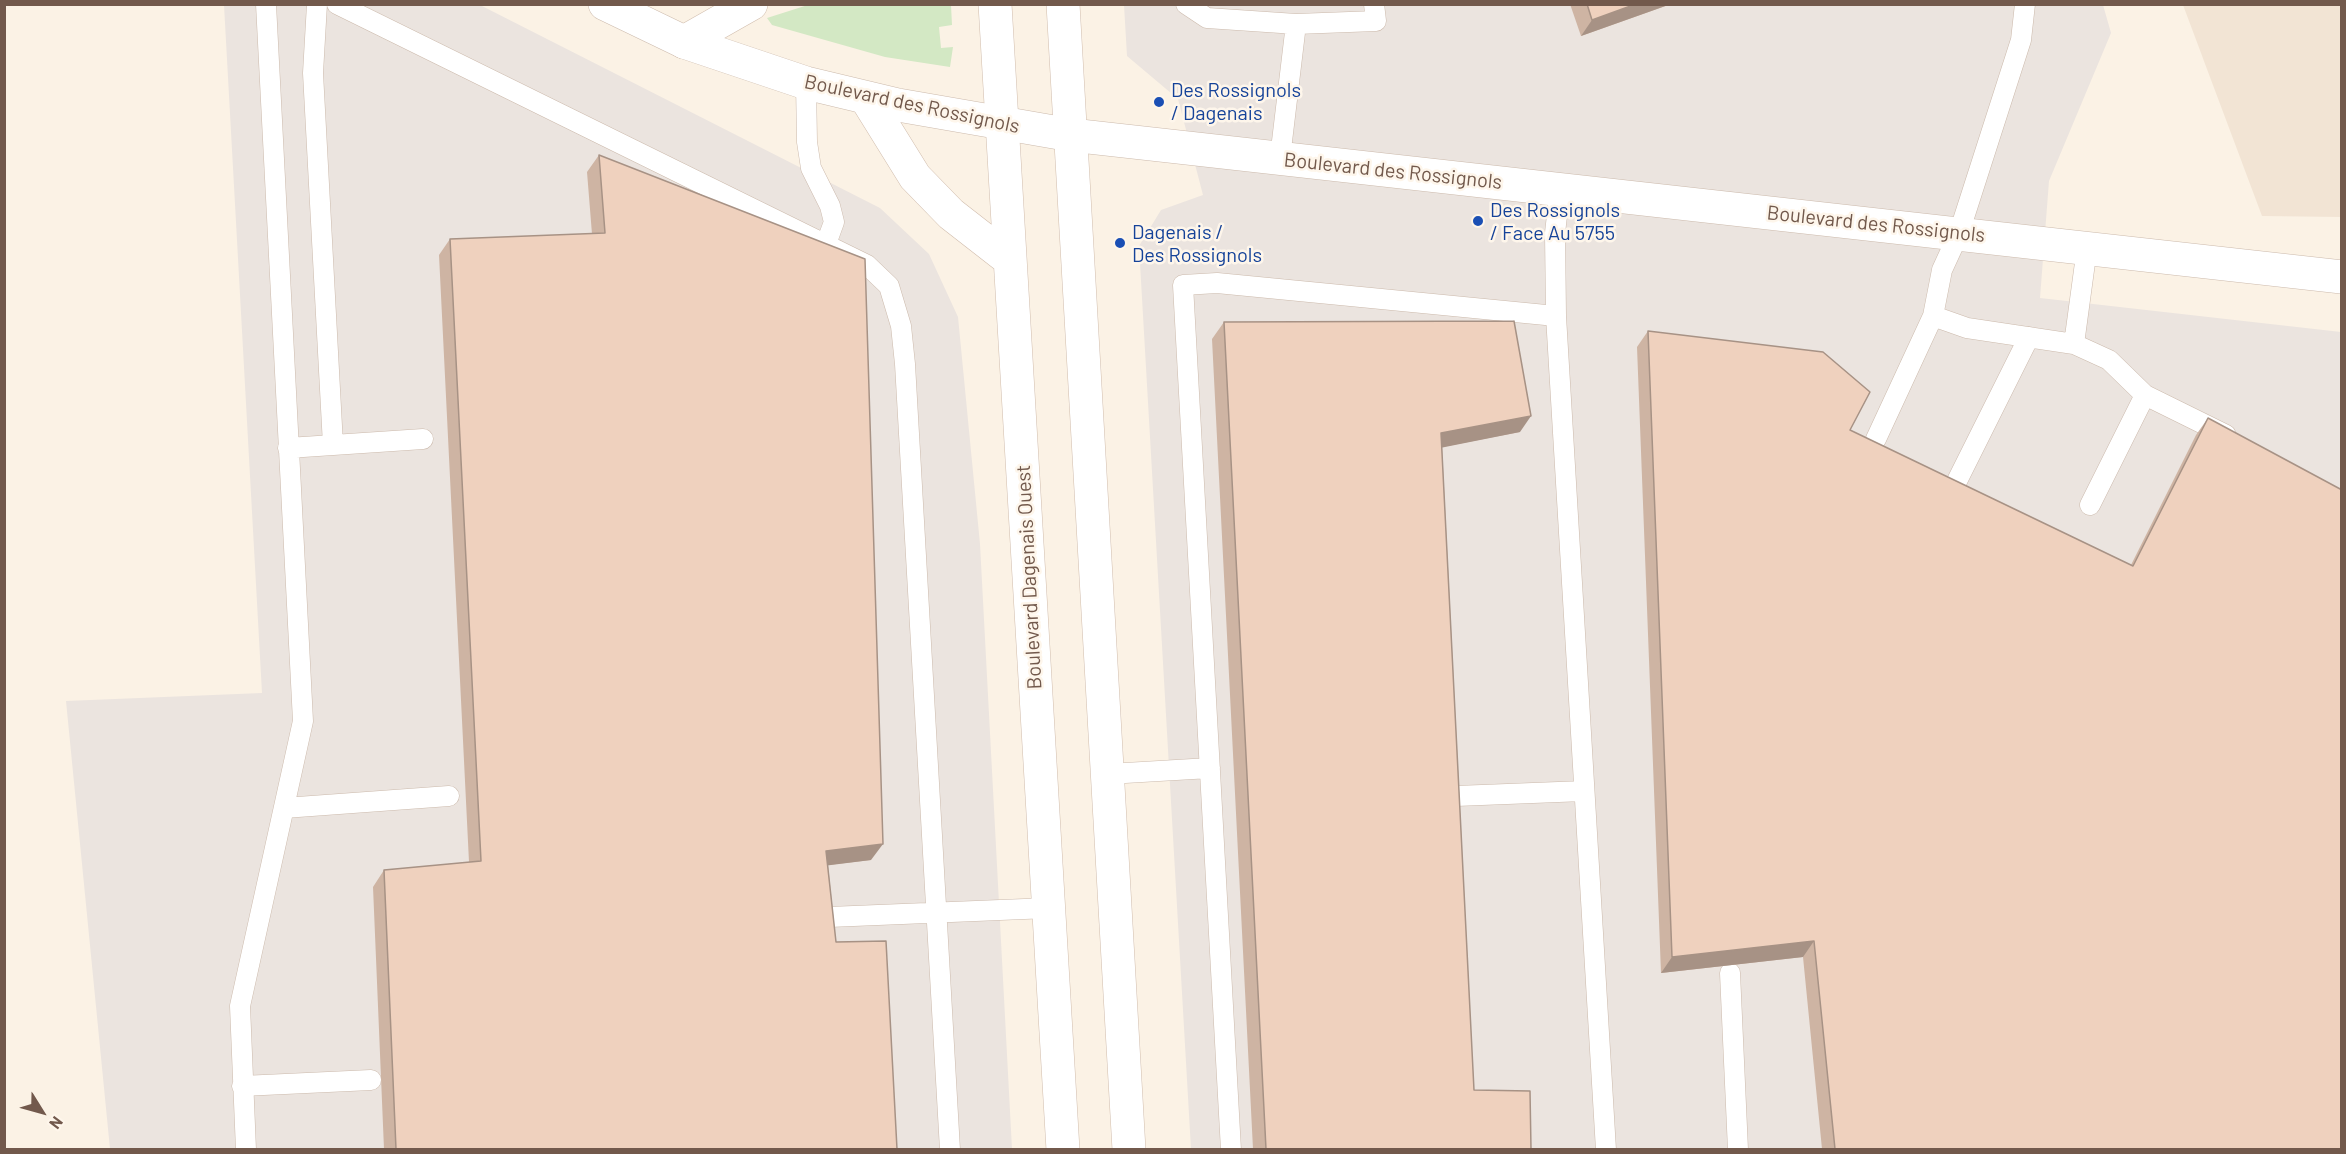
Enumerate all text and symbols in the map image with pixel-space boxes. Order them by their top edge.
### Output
street label: Boulevard des Rossignols [802,69,1022,139]
place label: Des Rossignols / Dagenais [1171,78,1301,125]
marker: Des Rossignols / Dagenais [1152,95,1166,109]
street label: Boulevard des Rossignols [1283,148,1503,194]
place label: Des Rossignols / Face Au 5755 [1490,198,1620,245]
street label: Boulevard des Rossignols [1766,201,1986,247]
marker: Des Rossignols / Face Au 5755 [1471,214,1485,228]
place label: Dagenais / Des Rossignols [1132,220,1262,267]
marker: Dagenais / Des Rossignols [1113,236,1127,250]
street label: Boulevard Dagenais Ouest [1011,464,1047,690]
north arrow [12,1082,72,1142]
text: N [46,1113,68,1133]

